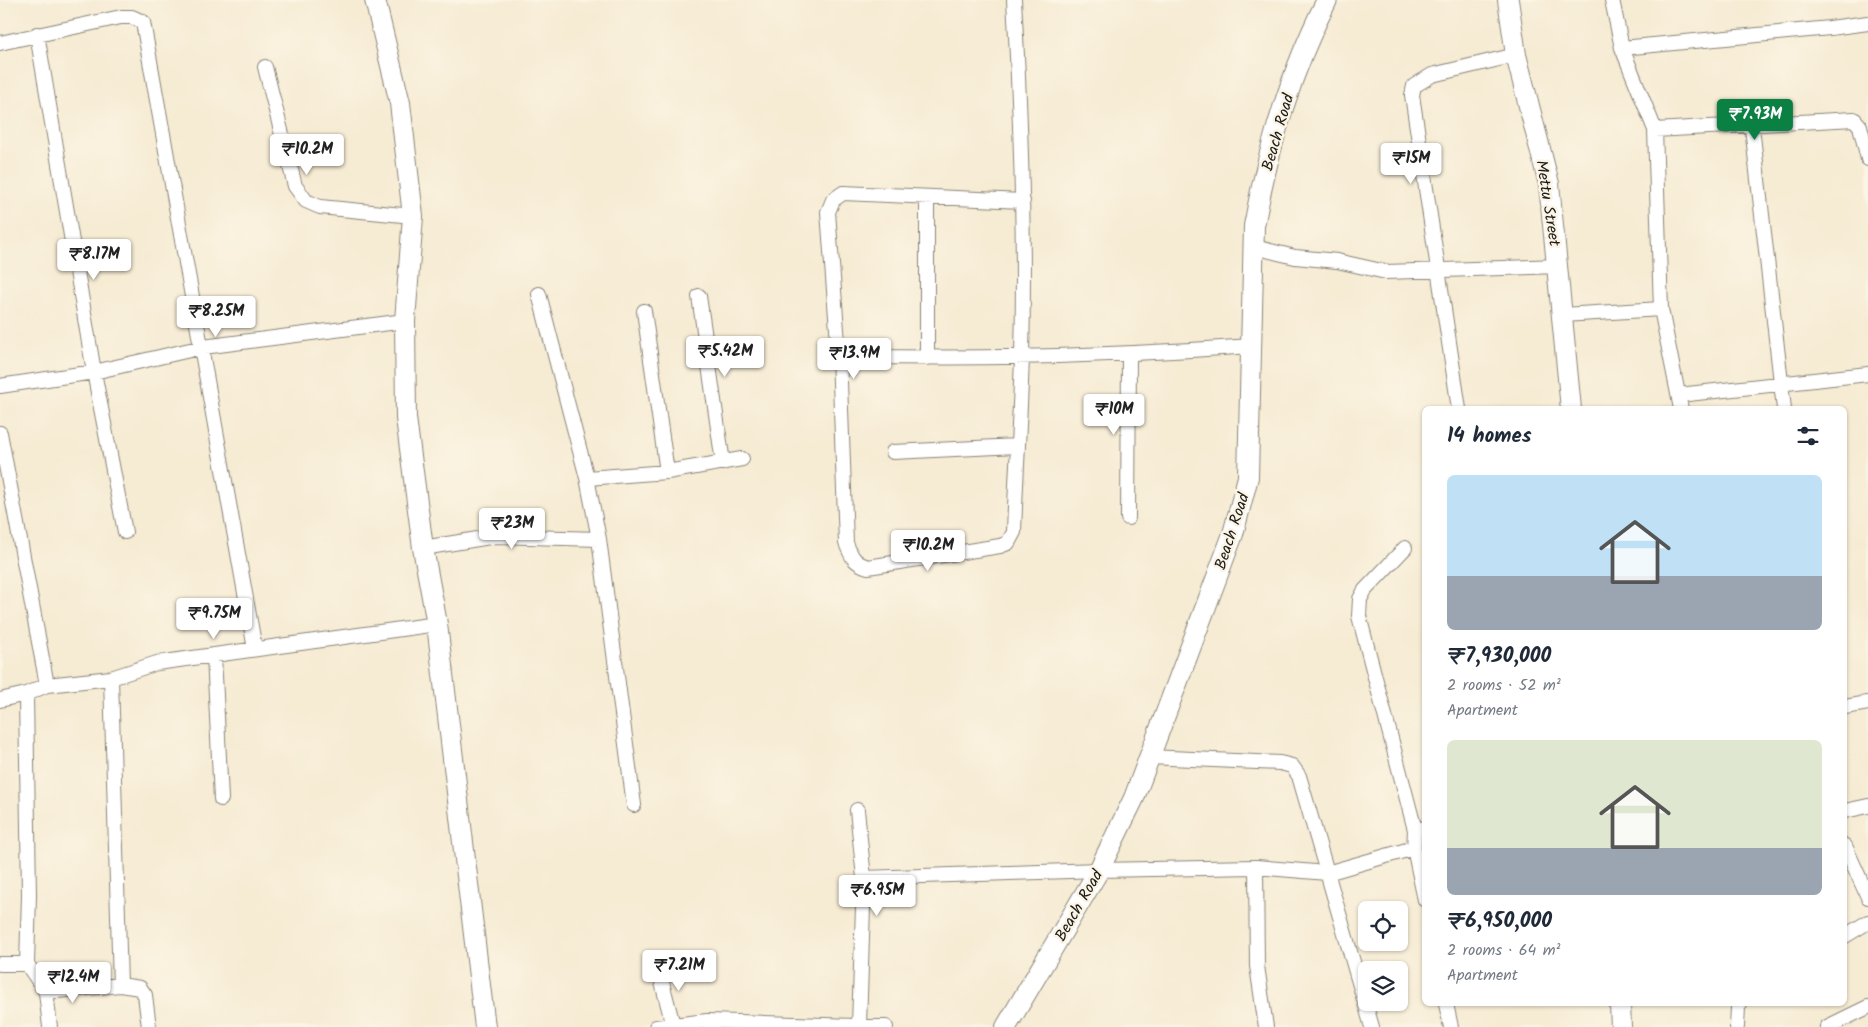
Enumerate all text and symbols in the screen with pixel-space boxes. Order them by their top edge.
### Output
street label: Beach Road [1256,90,1302,174]
pin: ₹7.93M [1714,98,1796,141]
text: ₹7.93M [1728,102,1782,127]
pin: ₹10.2M [266,134,348,176]
text: ₹10.2M [281,137,333,162]
pin: ₹15M [1381,142,1441,185]
text: ₹15M [1392,146,1430,171]
street label: Mettu Street [1528,158,1567,249]
pin: ₹8.17M [53,238,135,281]
text: ₹8.17M [68,242,120,267]
pin: ₹8.25M [175,296,257,338]
text: ₹8.25M [188,299,244,324]
pin: ₹5.42M [684,336,766,378]
pin: ₹13.9M [813,338,895,380]
text: ₹5.42M [697,339,753,364]
text: ₹13.9M [828,341,880,366]
pin: ₹10M [1084,394,1144,436]
text: ₹10M [1094,397,1134,422]
text: 14 homes [1447,420,1532,453]
icon: filters [1794,422,1822,450]
street label: Beach Road [1208,489,1257,573]
icon: home [1590,507,1680,597]
pin: ₹23M [482,508,542,550]
text: ₹23M [490,511,534,536]
pin: ₹10.2M [887,530,969,572]
text: ₹10.2M [902,533,954,558]
pin: ₹9.75M [173,598,255,640]
text: ₹9.75M [187,601,241,626]
text: ₹7,930,000 [1447,640,1551,673]
text: 2 rooms · 52 m² [1447,673,1561,698]
text: Apartment [1447,698,1518,723]
icon: home [1590,772,1680,862]
street label: Beach Road [1049,864,1110,946]
pin: ₹6.95M [836,874,918,917]
text: ₹6.95M [850,878,904,903]
map controls [1358,901,1408,1011]
button: locate [1358,901,1408,951]
text: ₹6,950,000 [1447,905,1552,938]
text: 2 rooms · 64 m² [1447,938,1560,963]
pin: ₹7.21M [638,950,720,992]
text: ₹7.21M [653,953,705,978]
button: layers [1358,961,1408,1011]
pin: ₹12.4M [32,962,114,1004]
text: Apartment [1447,963,1518,988]
text: ₹12.4M [47,965,99,990]

